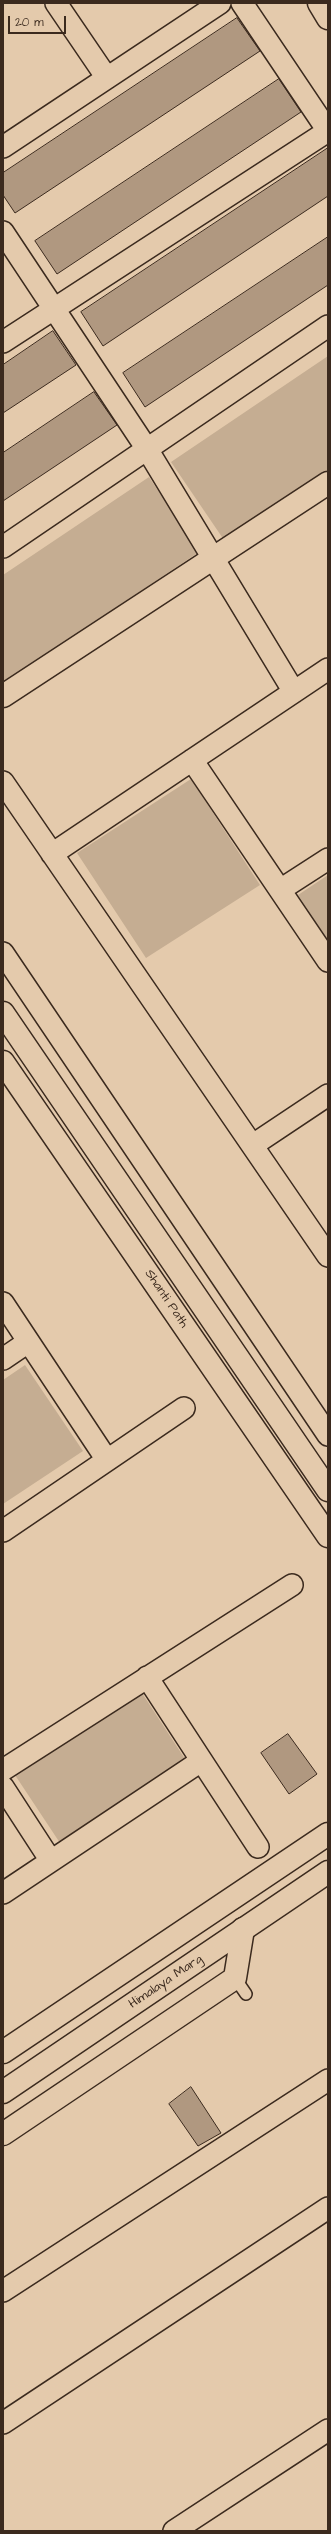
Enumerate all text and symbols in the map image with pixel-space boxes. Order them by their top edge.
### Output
scale bar [10,8,68,34]
text: 20 m [15,14,44,31]
street label: Shanti Path [141,1267,191,1331]
street label: Himalaya Marg [126,1952,206,2012]

